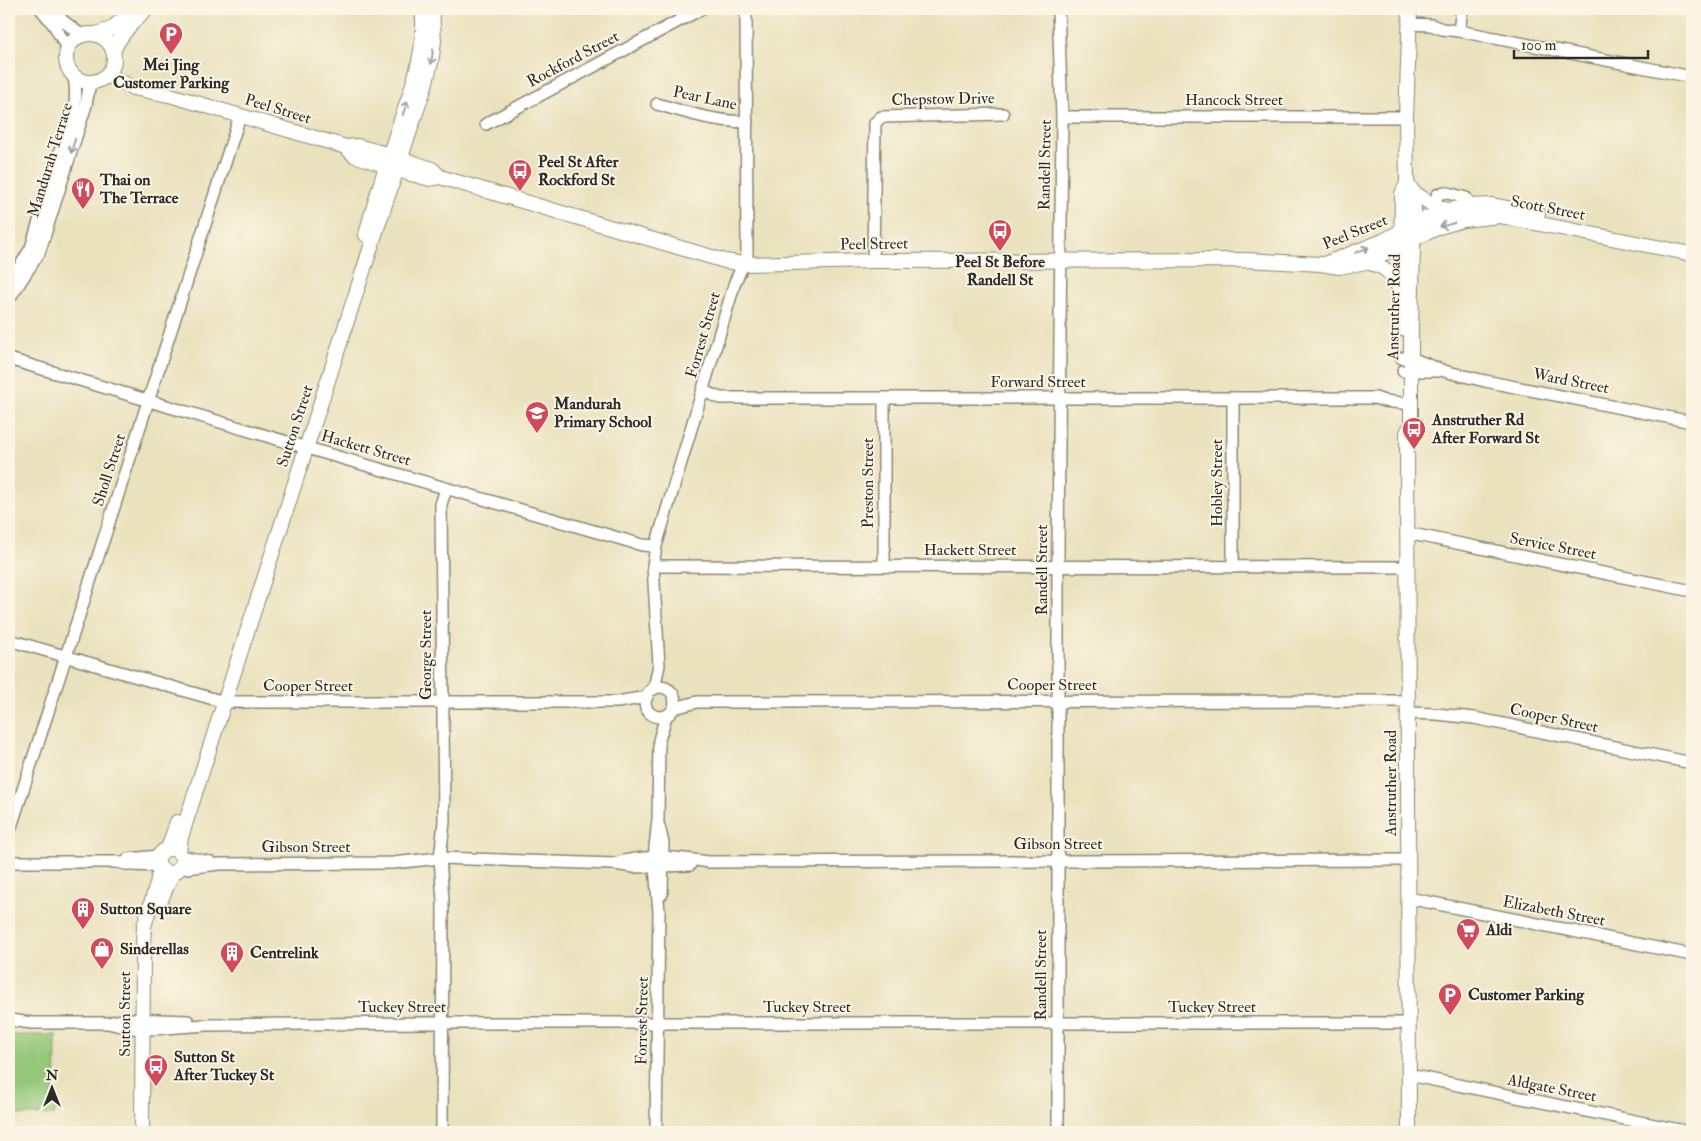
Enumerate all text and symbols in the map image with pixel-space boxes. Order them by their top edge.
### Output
parking icon: Mei Jing Customer Parking [158,21,184,55]
street label: Rockford Street [523,26,623,92]
scale bar [1514,28,1647,60]
text: 100 m [1521,36,1557,55]
one-way arrow [426,49,436,65]
place label: Mei Jing Customer Parking [113,55,230,94]
street label: Pear Lane [671,81,739,115]
street label: Chepstow Drive [891,88,995,111]
street label: Peel Street [242,89,314,129]
street label: Hancock Street [1185,90,1283,110]
street label: Mandurah Terrace [23,100,77,220]
one-way arrow [401,101,411,117]
street label: Randell Street [1034,119,1056,211]
one-way arrow [67,138,77,154]
place label: Peel St After Rockford St [538,152,619,190]
bus stop icon: Peel St After Rockford St [507,158,533,192]
place label: Thai on The Terrace [99,170,179,208]
restaurant icon: Thai on The Terrace [70,176,96,210]
street label: Scott Street [1509,191,1587,225]
street label: Peel Street [1320,210,1390,254]
bus stop icon: Peel St Before Randell St [987,218,1013,252]
one-way arrow [1440,220,1456,230]
street label: Peel Street [840,233,908,255]
one-way arrow [1354,244,1369,254]
place label: Peel St Before Randell St [955,252,1045,290]
street label: Anstruther Road [1383,254,1405,361]
street label: Forrest Street [681,290,725,380]
street label: Ward Street [1530,364,1611,398]
street label: Forward Street [990,372,1086,392]
street label: Sutton Street [272,382,318,470]
place label: Mandurah Primary School [553,394,653,433]
school or university icon: Mandurah Primary School [524,400,550,434]
place label: Anstruther Rd After Forward St [1431,410,1540,448]
bus stop icon: Anstruther Rd After Forward St [1401,416,1427,450]
street label: Hackett Street [319,426,413,470]
street label: Sholl Street [88,431,130,509]
street label: Preston Street [858,438,878,528]
street label: Hobley Street [1207,439,1227,527]
street label: Randell Street [1032,525,1052,615]
street label: Service Street [1508,528,1598,564]
street label: Hackett Street [924,540,1016,560]
street label: George Street [416,610,436,700]
street label: Cooper Street [1007,675,1097,696]
street label: Cooper Street [263,676,353,697]
street label: Cooper Street [1508,699,1600,738]
street label: Anstruther Road [1381,730,1401,837]
street label: Gibson Street [1014,834,1102,854]
street label: Gibson Street [262,837,350,857]
street label: Elizabeth Street [1501,891,1607,931]
building icon: Sutton Square [70,896,96,930]
place label: Sutton Square [100,899,192,920]
supermarket icon: Aldi [1455,917,1481,951]
place label: Aldi [1485,920,1513,940]
street label: Randell Street [1031,930,1051,1020]
shop icon: Sinderellas [89,936,115,970]
place label: Sinderellas [120,939,189,959]
building icon: Centrelink [219,940,245,974]
place label: Centrelink [250,943,319,963]
street label: Sutton Street [115,971,135,1057]
street label: Forrest Street [631,977,653,1065]
parking icon: Customer Parking [1437,982,1463,1016]
place label: Customer Parking [1468,985,1585,1006]
street label: Tuckey Street [358,997,446,1017]
street label: Tuckey Street [763,997,851,1017]
street label: Tuckey Street [1168,997,1256,1017]
place label: Sutton St After Tuckey St [173,1047,275,1086]
bus stop icon: Sutton St After Tuckey St [143,1053,169,1087]
north arrow [28,1064,78,1114]
text: N [45,1067,59,1084]
street label: Aldgate Street [1505,1069,1598,1106]

